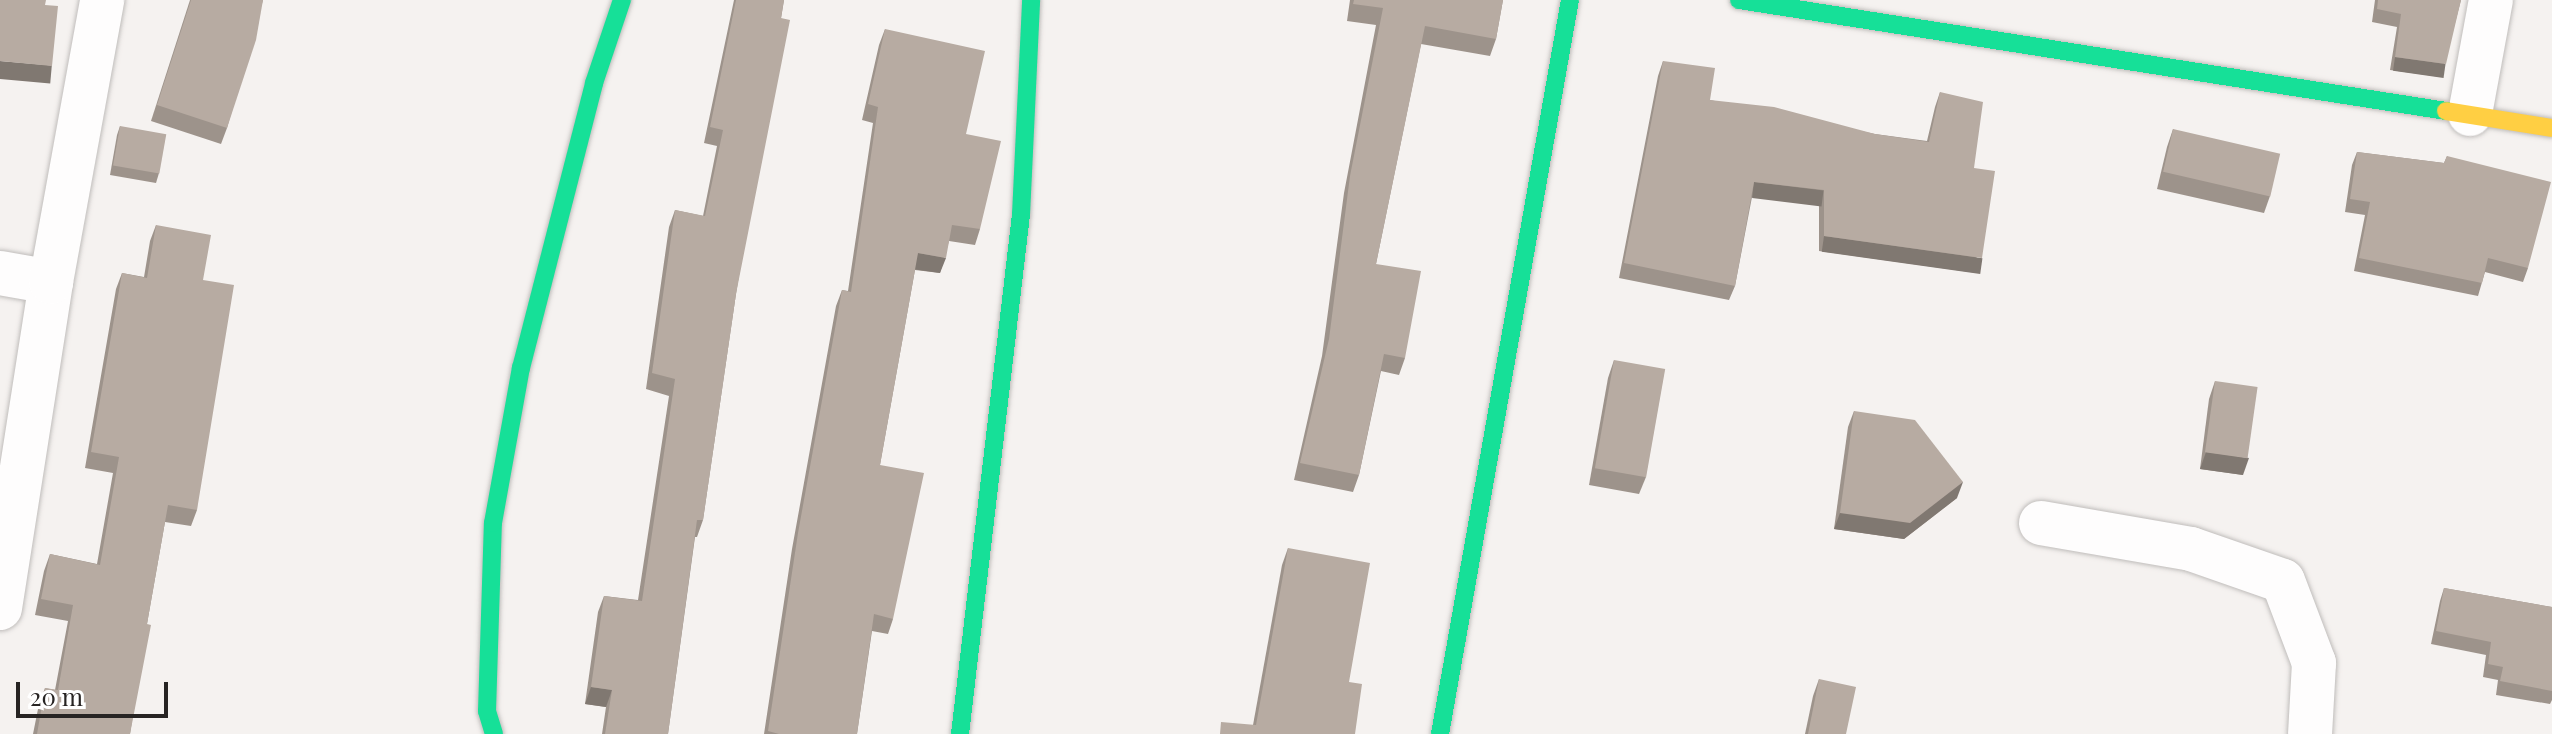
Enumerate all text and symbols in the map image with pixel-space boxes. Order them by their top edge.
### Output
scale bar [20,666,172,716]
text: 20 m [30,680,83,712]

